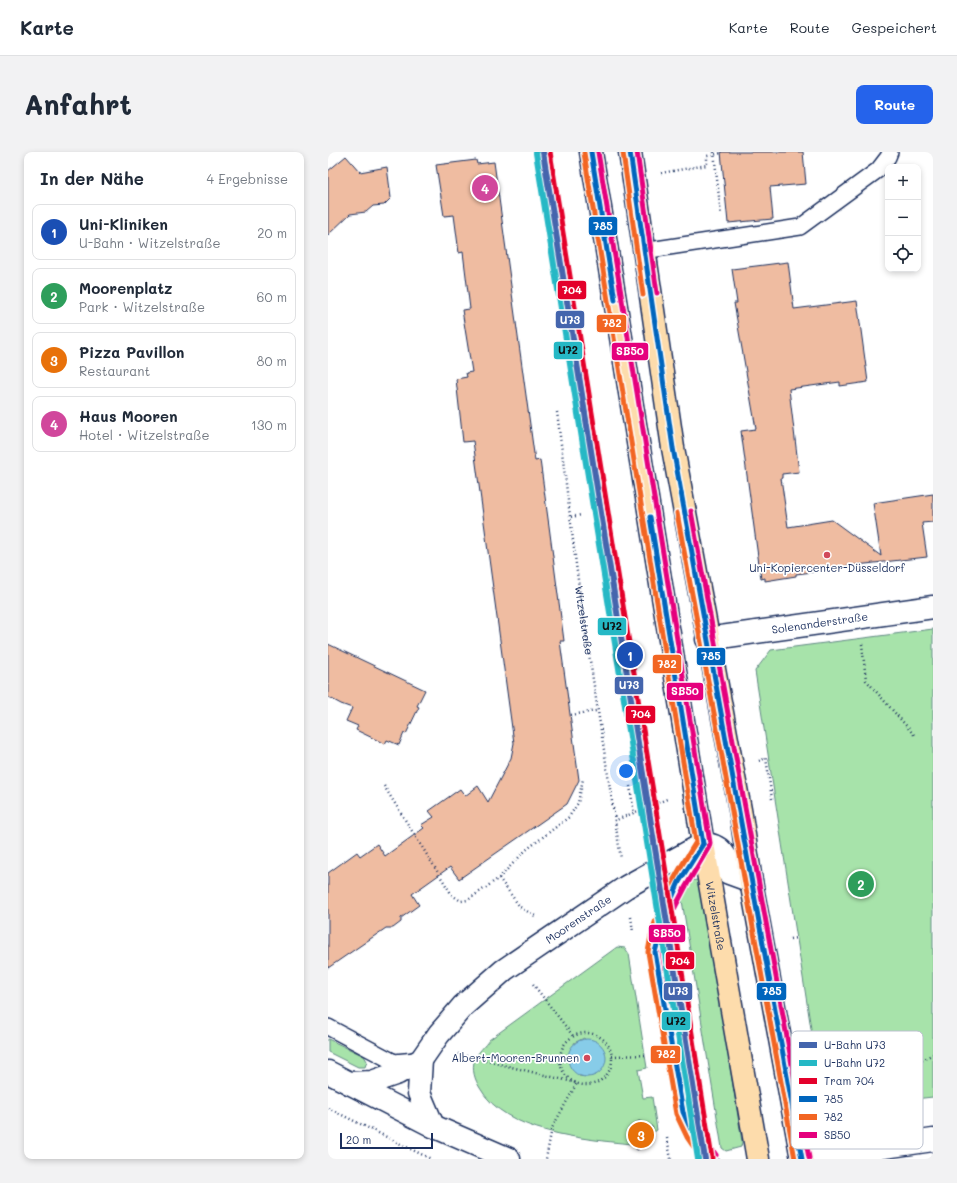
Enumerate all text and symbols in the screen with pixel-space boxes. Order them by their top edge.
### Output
text: Karte [20,15,74,40]
text: Karte [729,18,768,37]
text: Route [790,18,830,37]
text: Gespeichert [852,18,937,37]
button: Route [856,85,933,124]
text: Anfahrt [24,86,132,122]
map controls [885,164,921,272]
button: + [885,164,921,200]
text: In der Nähe [40,167,144,189]
text: 4 Ergebnisse [207,170,288,187]
pin: 4 [472,173,498,203]
button: − [885,200,921,236]
text: Uni-Kliniken [79,214,168,234]
line badge: 785 [588,216,618,236]
text: 785 [593,218,613,233]
text: 1 [51,224,57,241]
text: 20 m [257,224,287,241]
text: U-Bahn · Witzelstraße [79,234,220,251]
button: locate [885,236,921,272]
text: Moorenplatz [79,278,173,298]
line badge: 704 [557,280,587,300]
text: 704 [562,282,582,297]
text: 2 [50,288,58,305]
text: 60 m [257,288,287,305]
text: Park · Witzelstraße [79,298,205,315]
line badge: U73 [555,310,585,329]
text: U73 [560,312,581,327]
line badge: 782 [596,314,627,333]
text: 782 [602,315,622,330]
line badge: U72 [553,341,583,360]
text: Pizza Pavillon [79,342,184,362]
text: U72 [558,342,578,357]
line badge: SB50 [611,342,649,361]
text: SB50 [616,343,644,358]
text: 3 [50,352,58,369]
text: 80 m [257,352,287,369]
text: Restaurant [79,362,150,379]
text: Haus Mooren [79,406,178,426]
text: 4 [50,416,58,433]
text: 130 m [251,416,287,433]
text: Hotel · Witzelstraße [79,426,210,443]
marker: Uni-Kopiercenter-Düsseldorf [822,550,832,560]
place label: Uni-Kopiercenter-Düsseldorf [749,560,905,575]
street label: Witzelstraße [572,585,597,656]
street label: Solenanderstraße [771,608,869,637]
line badge: U72 [597,617,627,636]
text: U72 [602,618,622,633]
pin: 1 [617,640,643,670]
line badge: 785 [696,647,726,666]
text: 785 [701,648,721,663]
line badge: 782 [652,654,682,674]
text: 782 [657,656,677,671]
line badge: U73 [614,676,644,695]
text: U73 [619,677,640,692]
line badge: SB50 [666,682,704,701]
text: SB50 [671,683,699,698]
line badge: 704 [625,705,656,724]
text: 704 [631,706,651,721]
your location [616,761,636,781]
pin: 2 [848,869,874,899]
street label: Witzelstraße [703,880,729,952]
street label: Moorenstraße [542,891,614,947]
line badge: SB50 [648,924,686,943]
text: SB50 [653,925,681,940]
line badge: 704 [665,951,695,970]
text: 704 [670,953,690,968]
line badge: U73 [663,982,693,1001]
line badge: 785 [756,982,787,1001]
text: U73 [668,983,689,998]
text: 785 [762,983,782,998]
line badge: U72 [661,1011,691,1031]
text: U72 [666,1013,686,1028]
legend [791,1031,923,1149]
text: U-Bahn U73 [824,1037,886,1052]
line badge: 782 [650,1045,681,1064]
text: 782 [656,1046,676,1061]
place label: Albert-Mooren-Brunnen [451,1050,579,1065]
marker: Albert-Mooren-Brunnen [582,1053,592,1063]
text: U-Bahn U72 [824,1055,885,1070]
text: Tram 704 [824,1073,875,1088]
text: 785 [824,1091,843,1106]
text: 782 [824,1109,843,1124]
pin: 3 [628,1120,654,1150]
text: SB50 [824,1127,850,1142]
scale bar [340,1131,433,1150]
text: 20 m [346,1132,371,1147]

